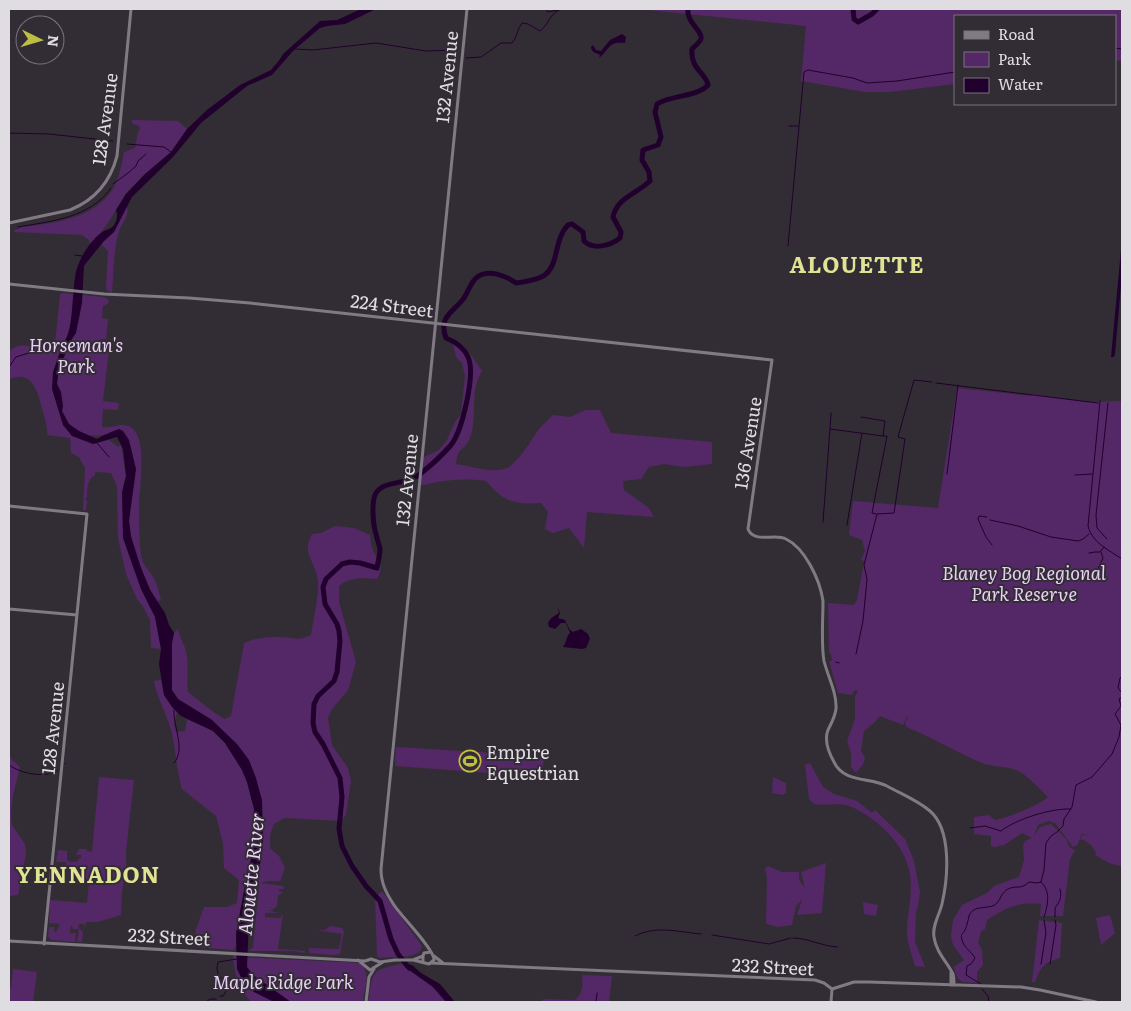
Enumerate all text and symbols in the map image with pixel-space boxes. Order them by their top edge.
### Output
north arrow [15,15,65,65]
legend [954,15,1116,105]
text: Road [998,22,1034,45]
street label: 132 Avenue [428,30,464,124]
text: N [43,34,64,48]
text: Park [998,47,1032,70]
street label: 128 Avenue [84,71,124,167]
text: Water [998,72,1043,95]
district label: ALOUETTE [790,247,924,280]
street label: 224 Street [349,287,436,324]
park label: Horseman's Park [29,331,123,379]
street label: 136 Avenue [726,395,768,491]
street label: 132 Avenue [388,433,424,527]
park label: Blaney Bog Regional Park Reserve [942,559,1107,607]
street label: 128 Avenue [34,680,70,776]
place label: Empire Equestrian [486,738,579,786]
sports icon: Empire Equestrian [458,749,482,773]
water label: Alouette River [230,811,270,937]
district label: YENNADON [16,857,160,890]
street label: 232 Street [127,920,212,952]
street label: 232 Street [731,950,816,982]
park label: Maple Ridge Park [212,968,354,995]

